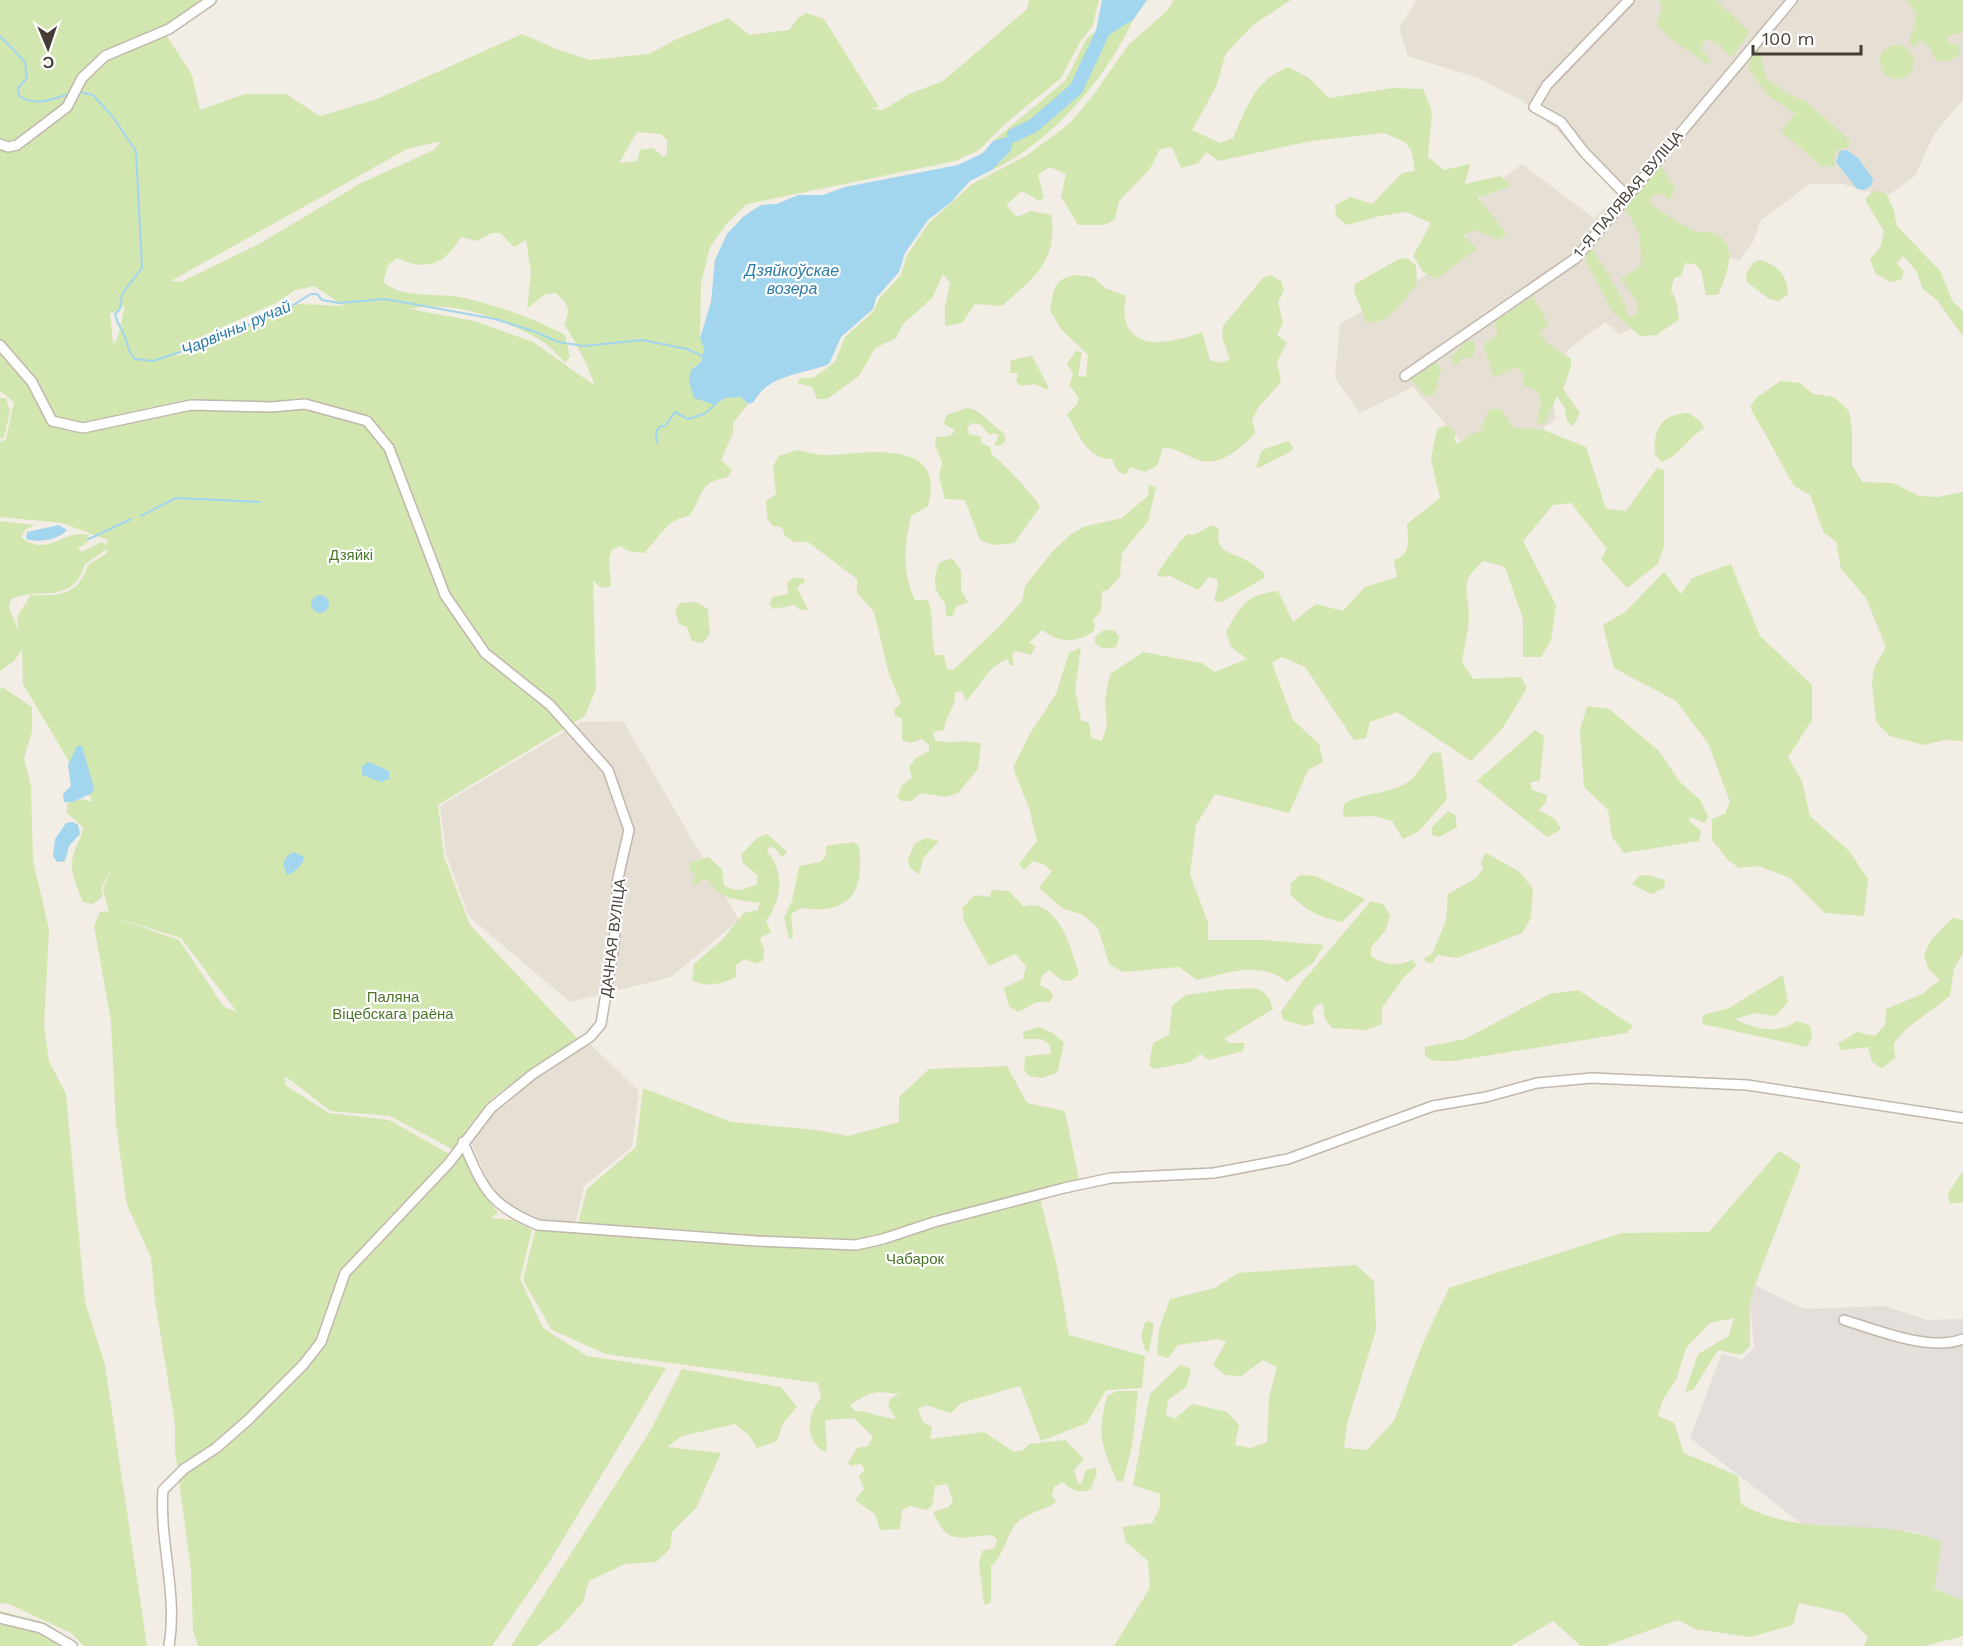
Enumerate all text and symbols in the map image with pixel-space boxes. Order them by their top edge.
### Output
north arrow [18,18,78,78]
scale bar [1753,18,1861,56]
text: 100 m [1762,28,1815,49]
text: С [42,53,55,72]
street label: 1-Я ПАЛЯВАЯ ВУЛІЦА [1570,127,1686,261]
water label: Дзяйкоўскае возера [743,261,839,298]
water label: Чарвічны ручай [178,296,294,360]
park label: Дзяйкі [329,546,373,564]
street label: ДАЧНАЯ ВУЛІЦА [597,878,629,998]
park label: Паляна Віцебскага раёна [332,988,454,1023]
park label: Чабарок [886,1250,945,1268]

